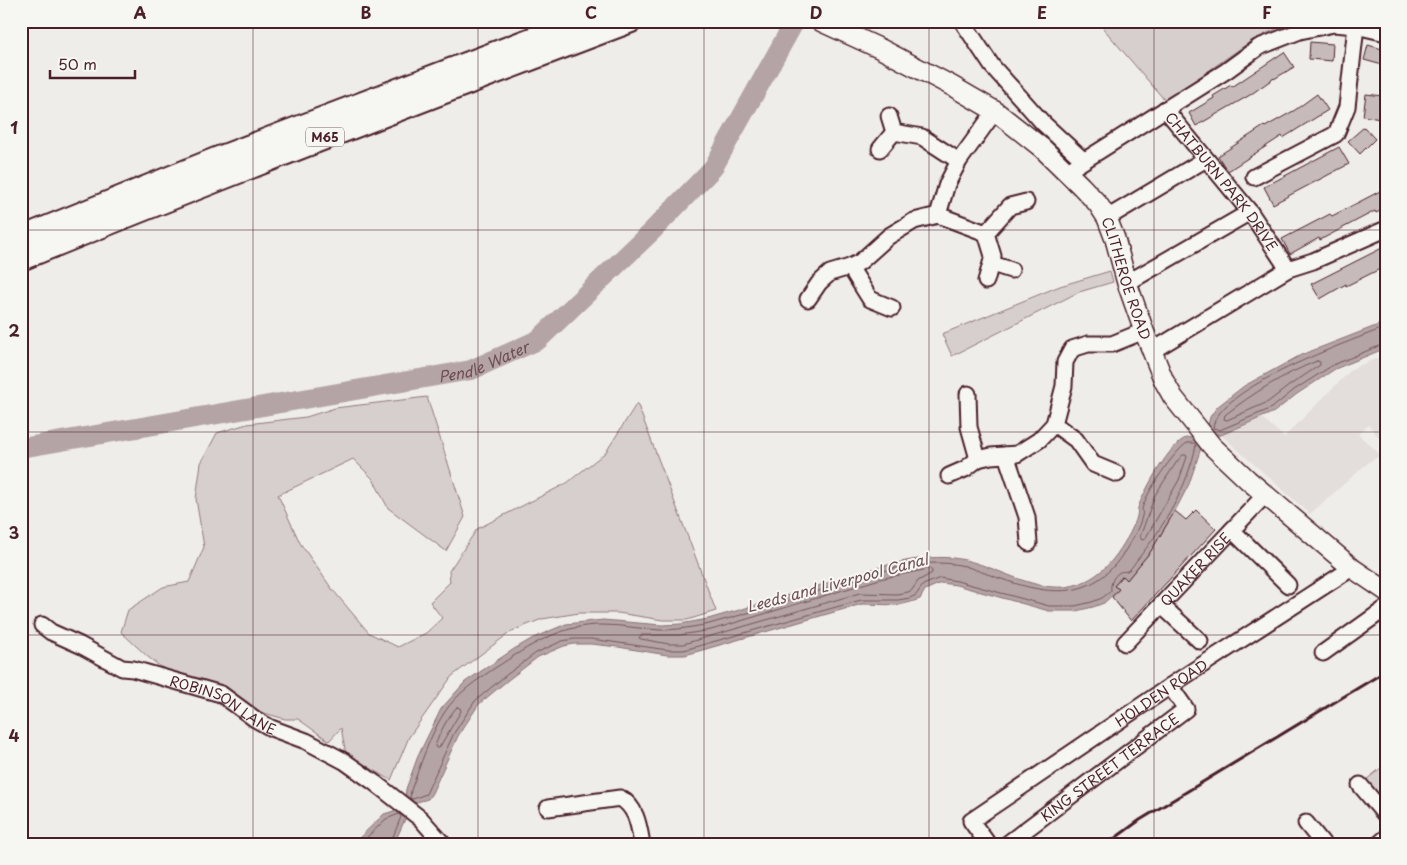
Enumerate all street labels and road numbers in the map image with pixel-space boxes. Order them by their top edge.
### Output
street label: CHATBURN PARK DRIVE [1161,107,1284,255]
road number: M65 [306,128,344,146]
street label: CLITHEROE ROAD [1097,214,1157,343]
street label: QUAKER RISE [1155,527,1235,610]
street label: HOLDEN ROAD [1110,654,1212,731]
street label: ROBINSON LANE [167,670,279,740]
street label: KING STREET TERRACE [1036,708,1183,826]

